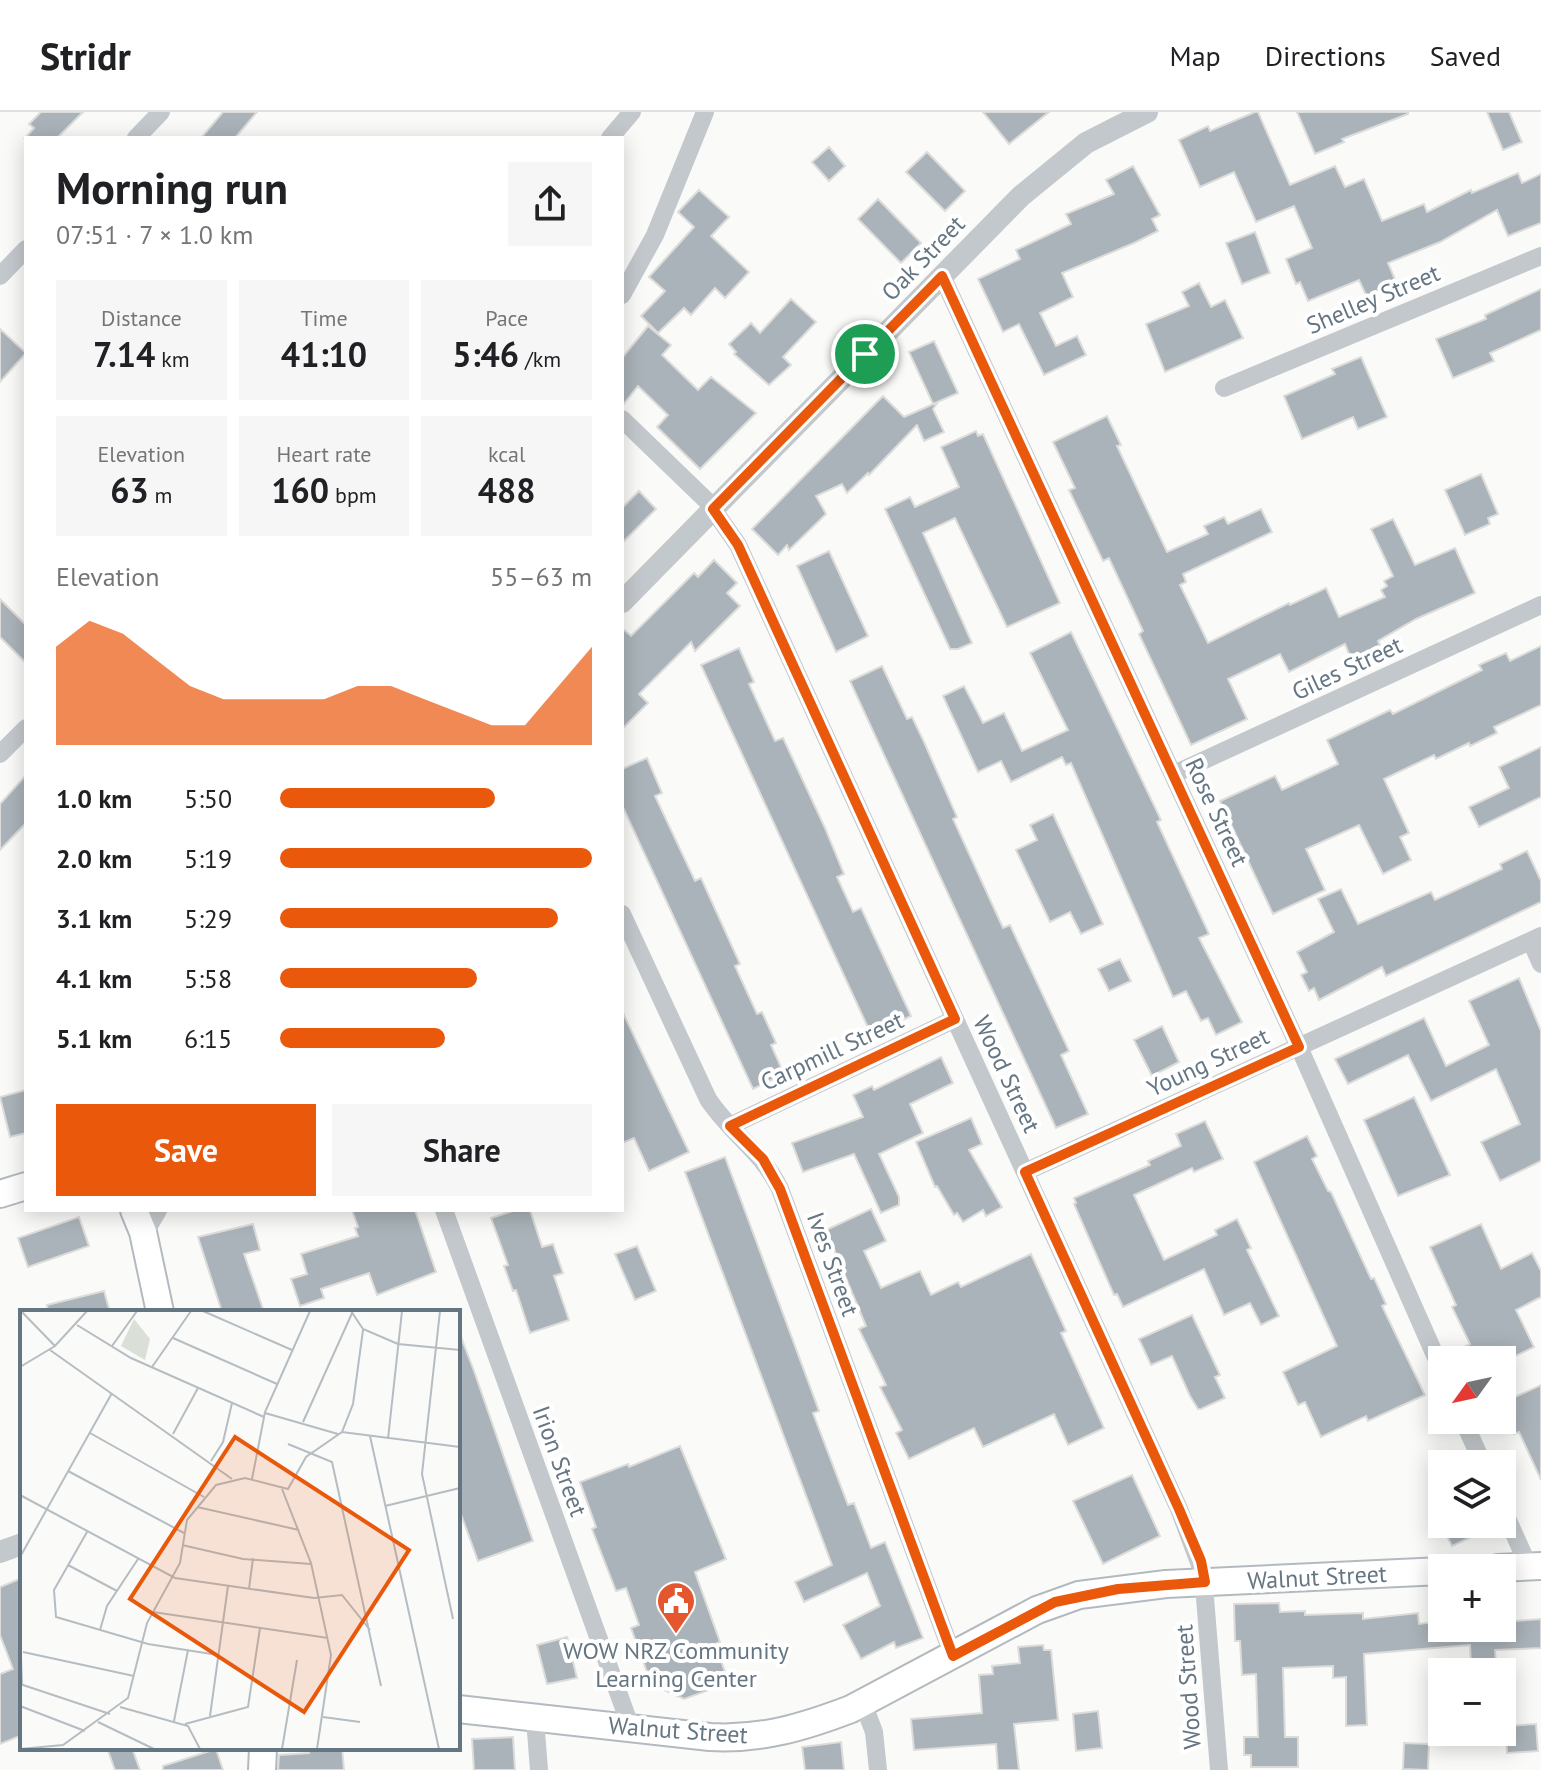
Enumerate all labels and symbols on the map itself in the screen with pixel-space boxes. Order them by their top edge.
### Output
street label: Oak Street [875,209,971,307]
street label: Shelley Street [1302,257,1444,341]
pin [831,320,899,388]
street label: Giles Street [1287,629,1407,707]
street label: Rose Street [1178,753,1256,871]
street label: Carpmill Street [756,1004,908,1098]
street label: Wood Street [966,1011,1048,1137]
street label: Young Street [1142,1020,1274,1104]
street label: Ives Street [800,1208,866,1320]
inset map [20,1310,460,1750]
north arrow [1428,1346,1516,1434]
street label: Irion Street [526,1402,594,1520]
street label: Walnut Street [1246,1558,1388,1596]
public building icon: WOW NRZ Community Learning Center [655,1580,697,1635]
street label: Wood Street [1168,1623,1208,1751]
place label: WOW NRZ Community Learning Center [563,1635,789,1694]
street label: Walnut Street [607,1710,749,1750]

